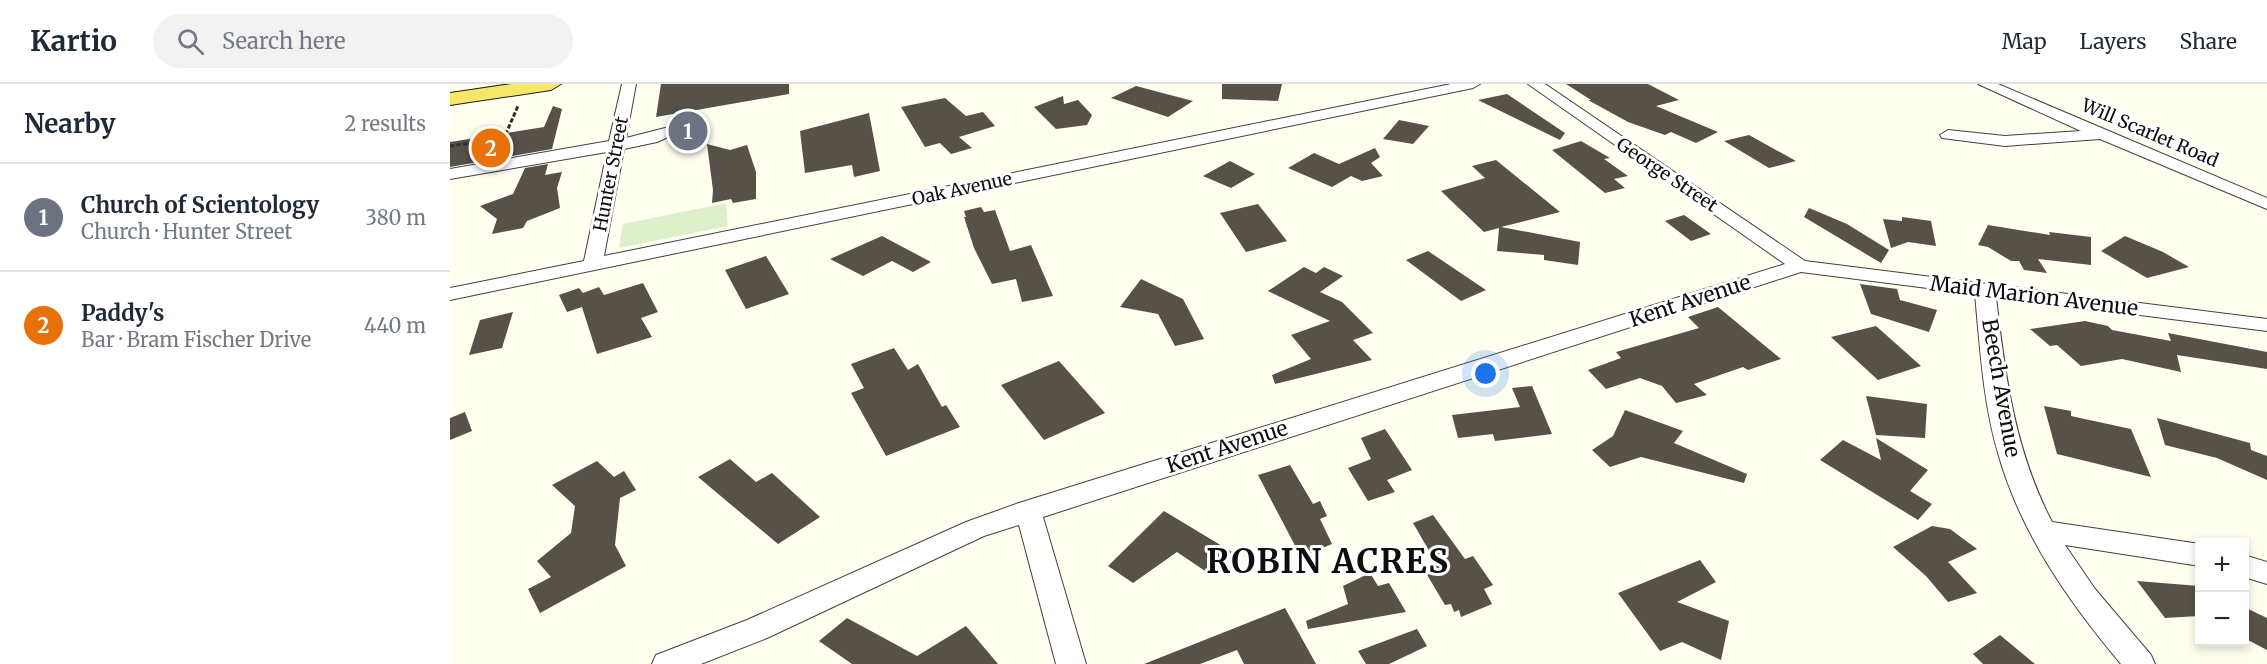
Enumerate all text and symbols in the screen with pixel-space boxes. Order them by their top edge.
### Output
search box [153,14,573,68]
text: Kartio [30,23,117,59]
icon: search [174,25,207,58]
text: Search here [222,27,345,55]
text: Map [2002,28,2047,55]
text: Layers [2080,28,2147,55]
text: Share [2180,28,2237,55]
street label: Will Scarlet Road [2077,93,2222,172]
text: Nearby [24,107,116,140]
pin: 1 [668,108,708,154]
text: 2 results [344,111,426,136]
street label: Hunter Street [588,114,633,233]
pin: 2 [472,126,510,170]
street label: George Street [1612,132,1722,217]
street label: Oak Avenue [910,167,1014,210]
text: Church of Scientology [81,191,319,219]
text: 1 [39,205,48,230]
text: 380 m [365,205,426,230]
text: Church · Hunter Street [81,219,292,244]
street label: Kent Avenue [1626,268,1754,333]
street label: Maid Marion Avenue [1928,269,2140,322]
text: Paddy's [81,299,164,327]
text: 2 [38,313,49,338]
text: 440 m [364,313,426,338]
street label: Beech Avenue [1976,317,2027,459]
text: Bar · Bram Fischer Drive [81,327,311,352]
your location [1471,359,1500,388]
street label: Kent Avenue [1163,414,1291,479]
map controls [2195,538,2249,646]
button: + [2195,538,2249,592]
district label: ROBIN ACRES [1206,541,1450,582]
button: − [2195,592,2249,646]

